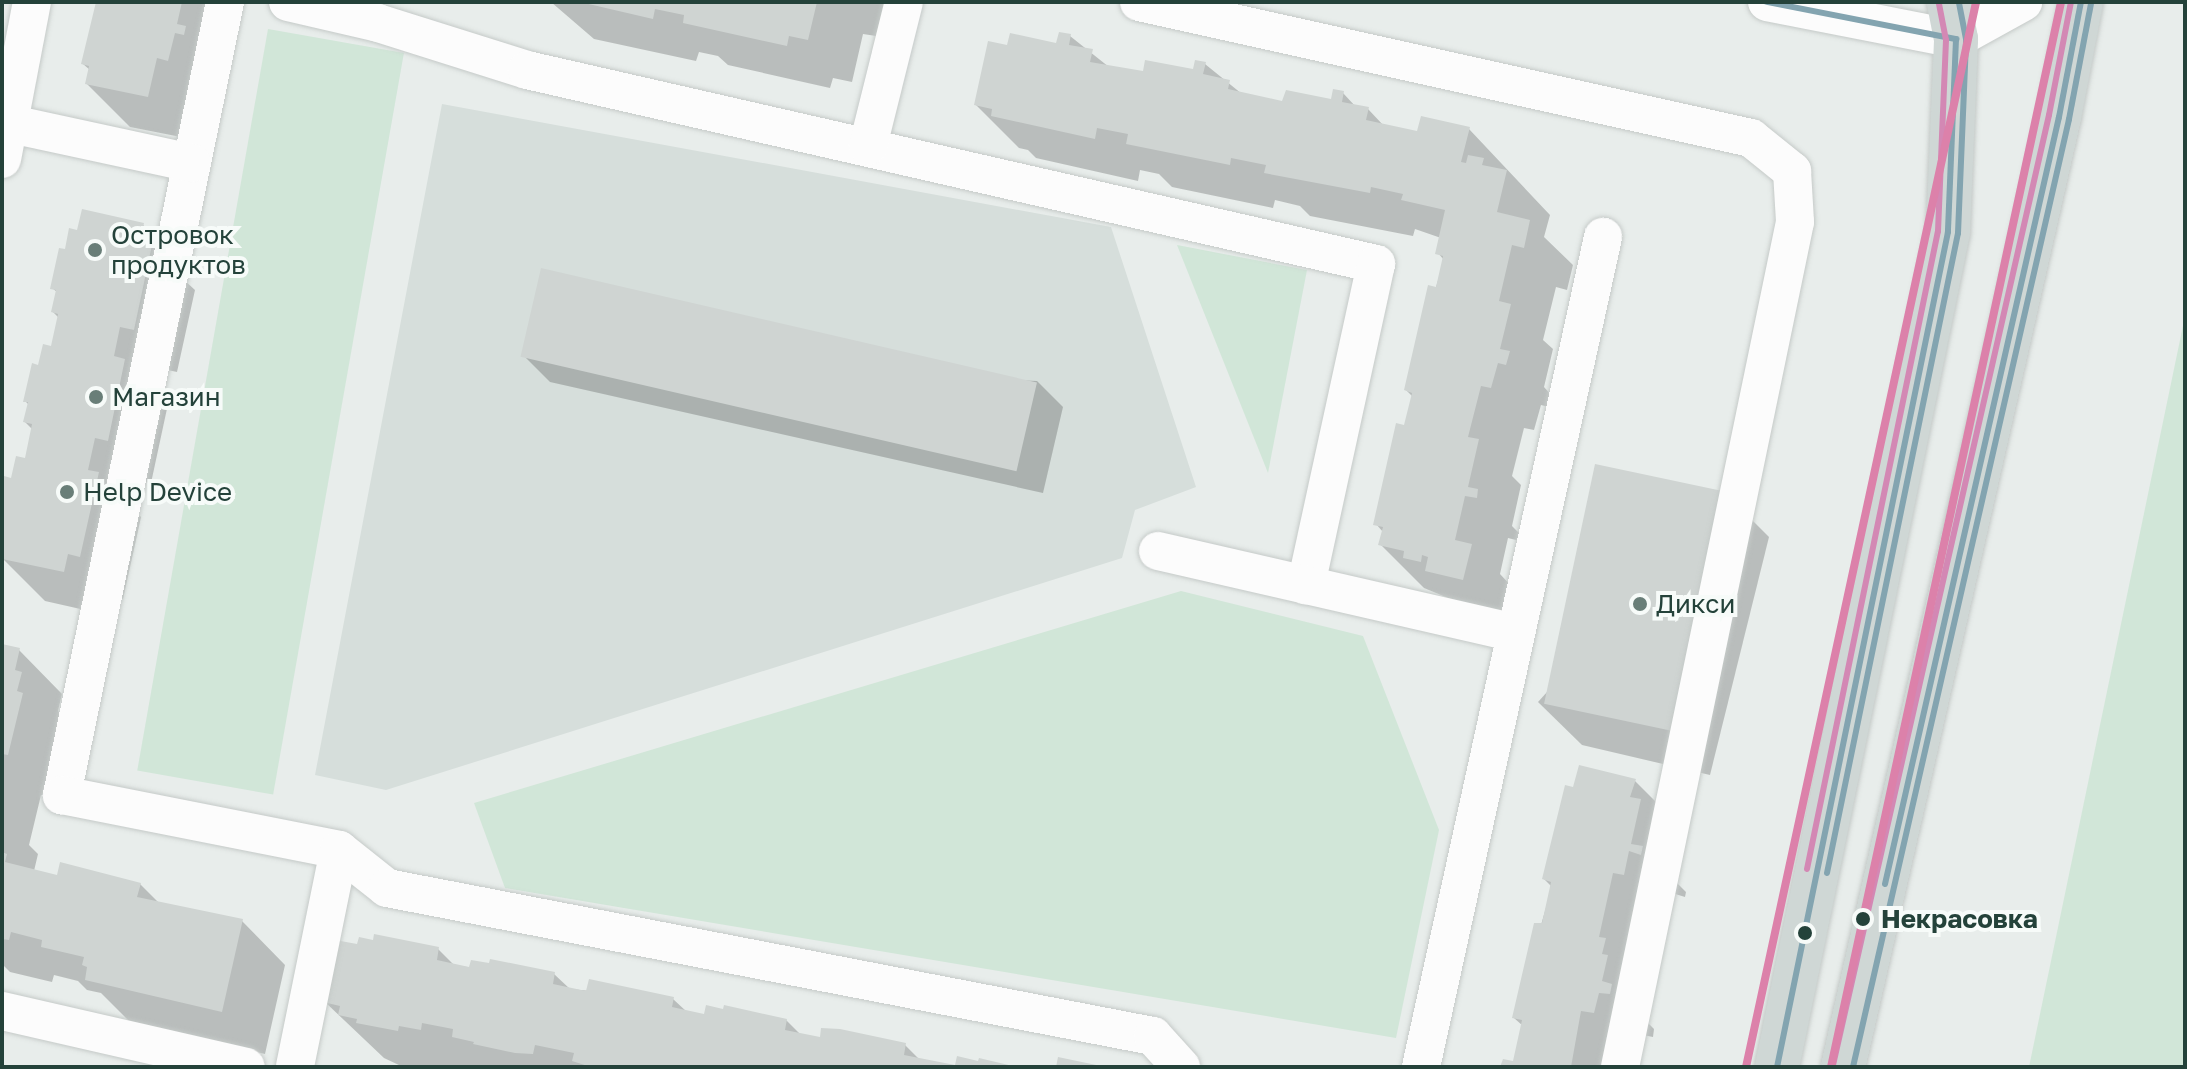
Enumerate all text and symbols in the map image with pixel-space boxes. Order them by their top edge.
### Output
place label: Островок продуктов [111,219,246,280]
marker: Островок продуктов [86,241,104,259]
place label: Магазин [112,381,221,413]
marker: Магазин [87,388,105,406]
place label: Help Device [83,476,232,508]
marker: Help Device [58,483,76,501]
place label: Дикси [1656,588,1735,620]
marker: Дикси [1631,595,1649,613]
place label: Некрасовка [1881,903,2038,935]
marker: Некрасовка [1852,908,1874,930]
unlabelled marker [1797,925,1813,941]

